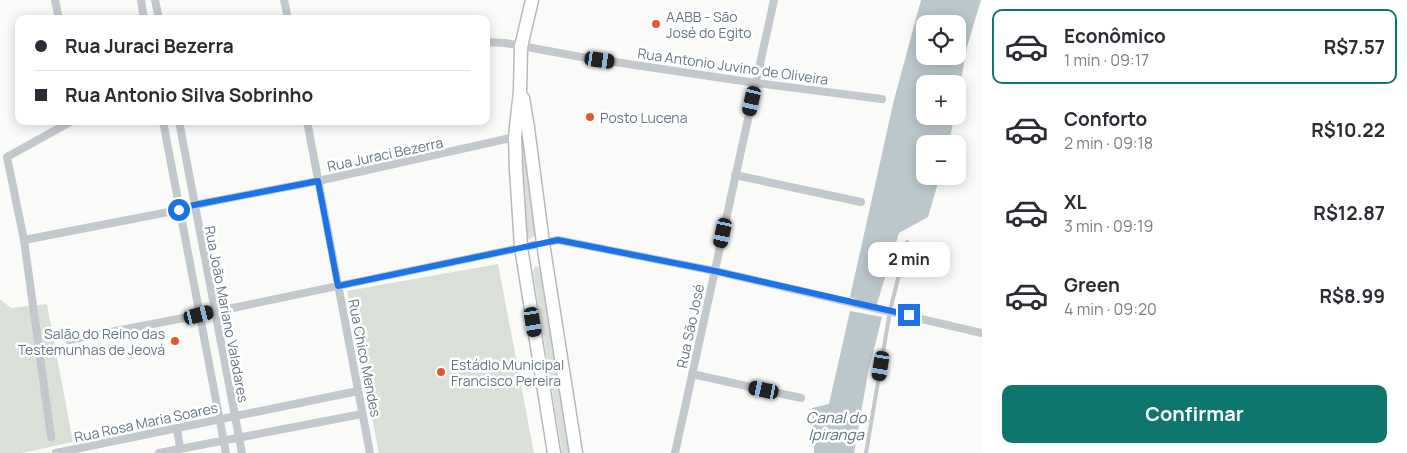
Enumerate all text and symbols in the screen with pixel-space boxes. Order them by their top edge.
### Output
place label: AABB - São José do Egito [666,7,752,42]
map controls [916,15,966,185]
button: locate [916,15,966,65]
marker: AABB - São José do Egito [650,18,662,30]
text: Econômico [1064,23,1166,49]
icon: car [1004,24,1049,69]
text: Rua Juraci Bezerra [65,33,234,59]
text: R$7.57 [1324,34,1385,60]
street label: Rua Antonio Juvino de Oliveira [636,43,830,89]
text: 1 min · 09:17 [1064,49,1149,71]
car [584,50,615,70]
button: + [916,75,966,125]
text: Rua Antonio Silva Sobrinho [65,82,313,108]
car [741,85,762,117]
text: Conforto [1064,106,1147,132]
icon: car [1004,107,1049,152]
place label: Posto Lucena [600,108,687,127]
marker: Posto Lucena [584,111,596,123]
text: R$10.22 [1311,117,1385,143]
street label: Rua Juraci Bezerra [325,132,445,176]
text: 2 min · 09:18 [1064,132,1153,154]
button: − [916,135,966,185]
text: XL [1064,189,1087,215]
icon: car [1004,190,1049,235]
route start [168,199,190,221]
text: R$12.87 [1313,200,1385,226]
text: 3 min · 09:19 [1064,215,1154,237]
car [712,217,733,249]
street label: Rua João Mariano Valadares [201,224,253,404]
callout: 2 min [868,242,950,278]
text: 2 min [888,248,930,270]
text: Green [1064,272,1120,298]
icon: car [1004,273,1049,318]
street label: Rua São José [672,282,708,370]
text: R$8.99 [1320,283,1385,309]
street label: Rua Chico Mendes [344,297,386,419]
text: 4 min · 09:20 [1064,298,1157,320]
car [182,304,215,326]
route end [898,304,920,326]
car [523,306,542,338]
place label: Salão do Reino das Testemunhas de Jeová [18,324,165,359]
marker: Salão do Reino das Testemunhas de Jeová [169,335,181,347]
car [871,350,890,382]
place label: Estádio Municipal Francisco Pereira [451,355,564,390]
marker: Estádio Municipal Francisco Pereira [435,366,447,378]
car [747,380,780,400]
button: Confirmar [1002,385,1387,443]
street label: Rua Rosa Maria Soares [72,398,220,446]
water label: Canal do Ipiranga [806,407,867,445]

